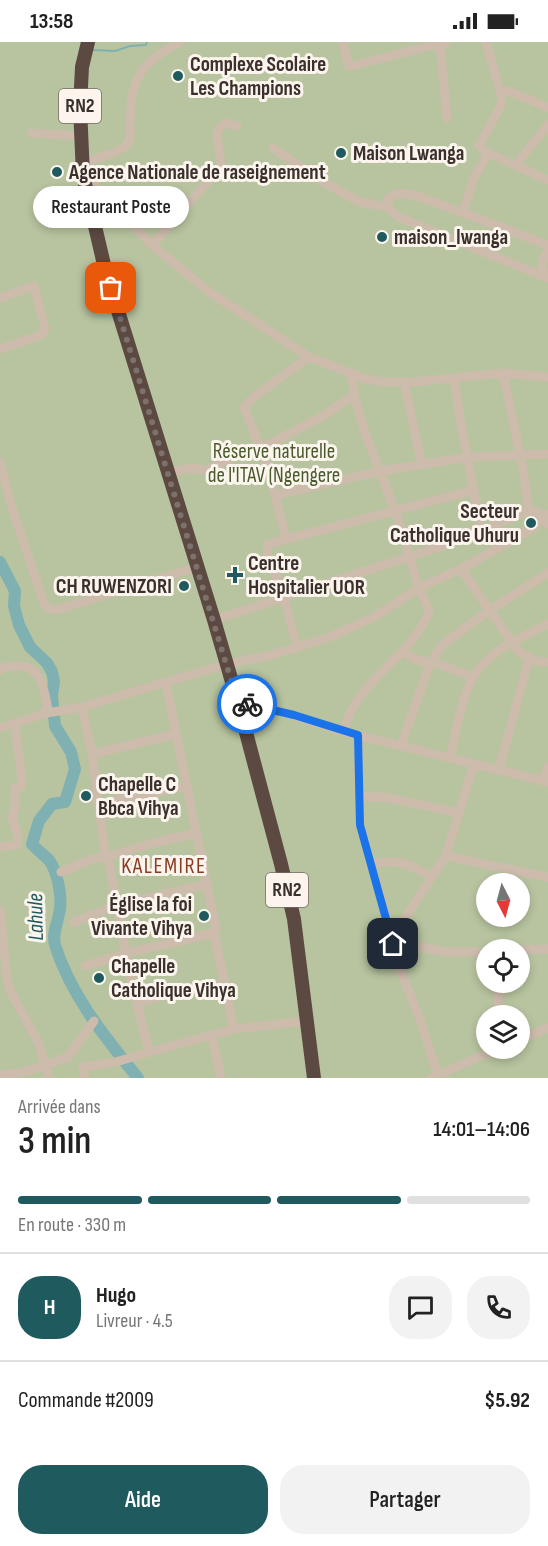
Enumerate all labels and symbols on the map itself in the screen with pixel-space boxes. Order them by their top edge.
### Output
place label: Complexe Scolaire Les Champions [190,52,326,101]
marker: Complexe Scolaire Les Champions [171,69,185,83]
road number: RN2 [59,89,101,123]
place label: Maison Lwanga [353,141,464,166]
marker: Maison Lwanga [334,146,348,160]
place label: Agence Nationale de raseignement [68,160,326,185]
marker: Agence Nationale de raseignement [50,165,64,179]
callout: Restaurant Poste [33,186,189,228]
place label: maison_lwanga [394,225,508,250]
marker: maison_lwanga [375,230,389,244]
pin [85,262,136,313]
park label: Réserve naturelle de l'ITAV (Ngengere [208,439,340,488]
place label: Secteur Catholique Uhuru [390,499,520,548]
marker: Secteur Catholique Uhuru [524,516,538,530]
place label: Centre Hospitalier UOR [248,551,365,600]
marker: Centre Hospitalier UOR [226,566,244,584]
place label: CH RUWENZORI [56,574,172,599]
marker: CH RUWENZORI [177,579,191,593]
courier [217,674,277,734]
place label: Chapelle C Bbca Vihya [98,772,179,821]
marker: Chapelle C Bbca Vihya [79,789,93,803]
district label: KALEMIRE [121,853,207,880]
road number: RN2 [266,873,308,907]
north arrow [476,873,530,927]
place label: Église la foi Vivante Vihya [91,892,192,941]
water label: Lahule [22,893,50,941]
marker: Église la foi Vivante Vihya [197,909,211,923]
pin [367,918,418,969]
place label: Chapelle Catholique Vihya [111,954,236,1003]
marker: Chapelle Catholique Vihya [92,971,106,985]

